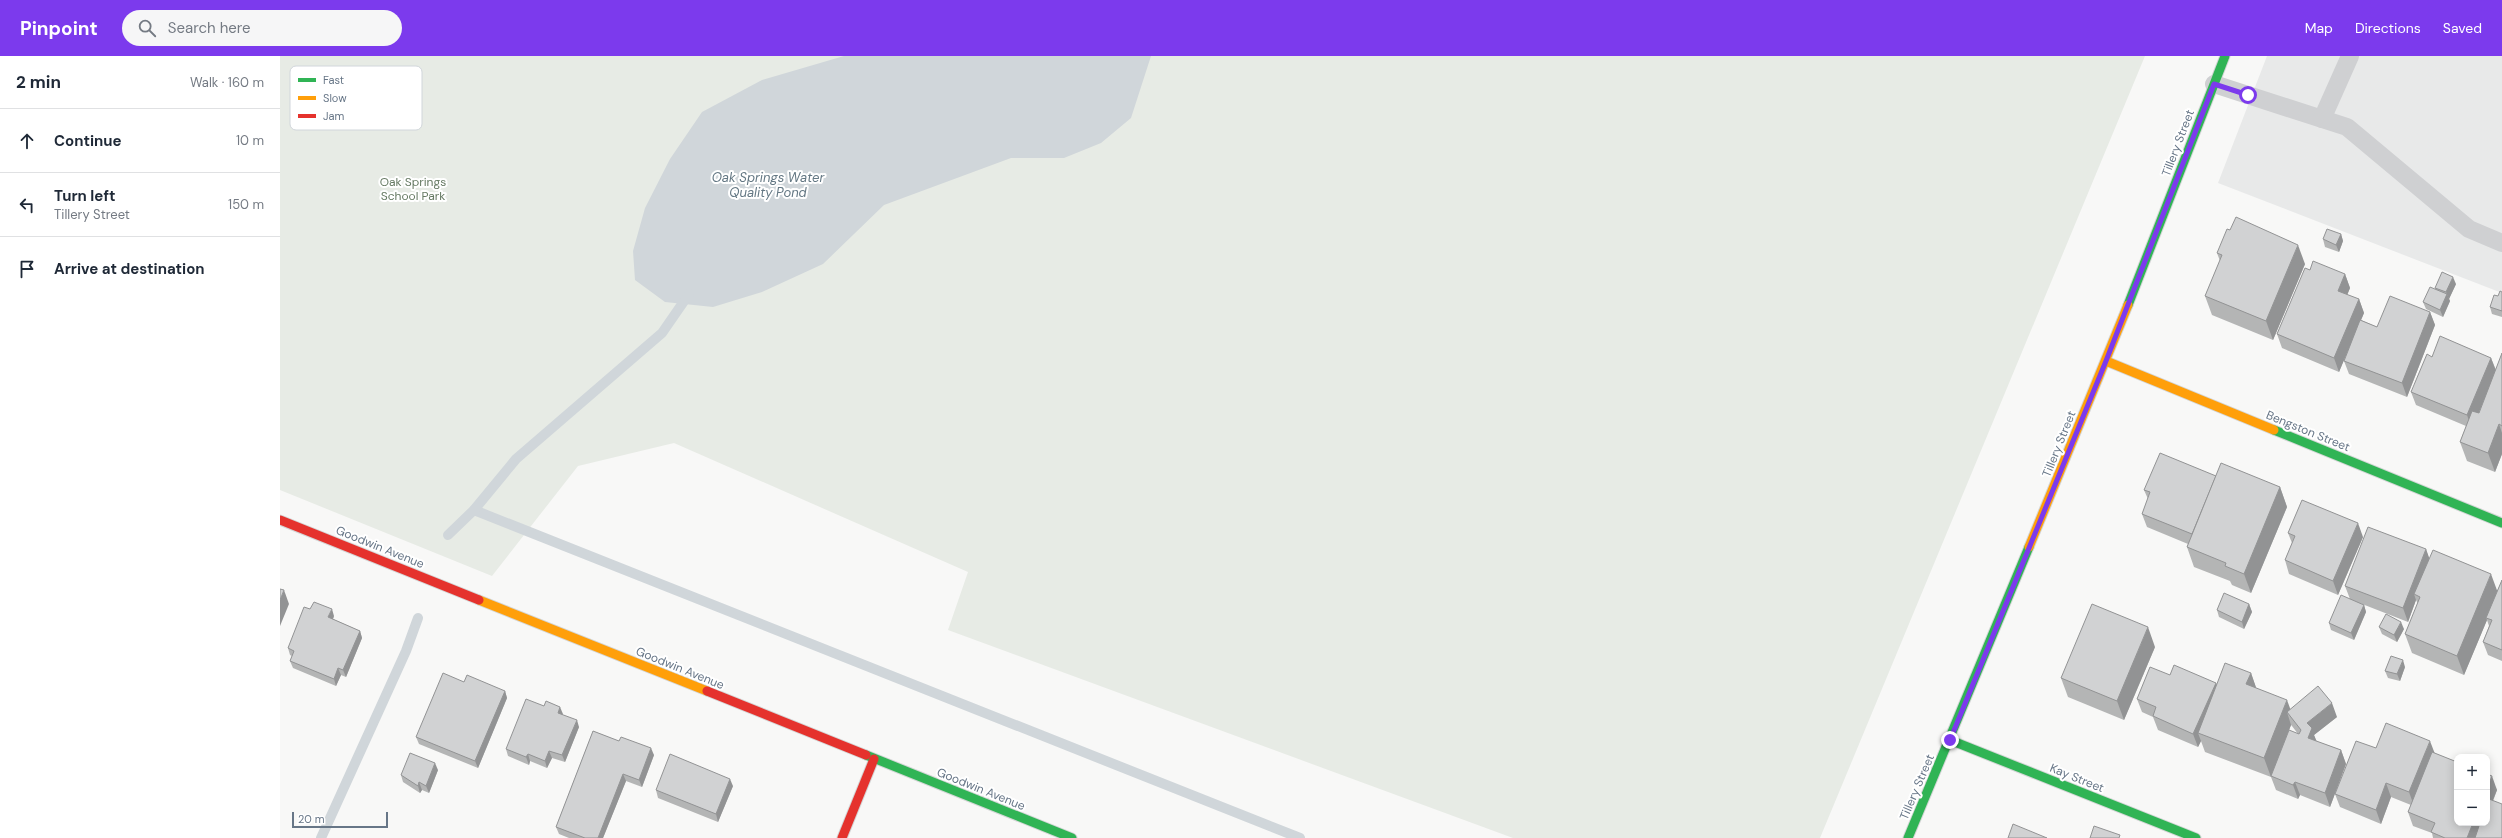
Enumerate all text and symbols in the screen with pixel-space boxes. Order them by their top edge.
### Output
search box [122,10,402,46]
text: Pinpoint [20,16,98,41]
icon: search [136,17,158,39]
text: Search here [168,18,251,38]
text: Map [2305,19,2333,37]
text: Directions [2355,19,2421,37]
text: Saved [2443,19,2482,37]
legend [290,66,422,130]
text: 2 min [16,71,61,93]
text: Fast [323,73,344,87]
text: Walk · 160 m [190,74,264,91]
route start [2239,86,2257,104]
text: Slow [323,91,347,105]
street label: Tillery Street [2158,107,2198,179]
text: Jam [323,109,344,123]
icon: ahead [16,130,38,152]
text: Continue [54,131,122,151]
text: 10 m [236,132,264,149]
water label: Oak Springs Water Quality Pond [712,169,825,201]
park label: Oak Springs School Park [380,174,446,204]
text: Turn left [54,186,115,206]
icon: left [16,194,38,216]
text: 150 m [228,196,264,213]
text: Tillery Street [54,206,130,223]
icon: arrive [16,258,38,280]
text: Arrive at destination [54,259,205,279]
street label: Bengston Street [2264,407,2353,455]
street label: Tillery Street [2038,408,2080,479]
street label: Goodwin Avenue [334,522,427,572]
street label: Goodwin Avenue [634,643,727,693]
route end [1941,731,1959,749]
street label: Tillery Street [1896,751,1938,822]
map controls [2454,754,2490,826]
button: + [2454,754,2490,790]
street label: Kay Street [2048,760,2107,796]
street label: Goodwin Avenue [935,764,1028,814]
button: − [2454,790,2490,826]
scale bar [292,810,388,829]
text: 20 m [298,812,324,826]

